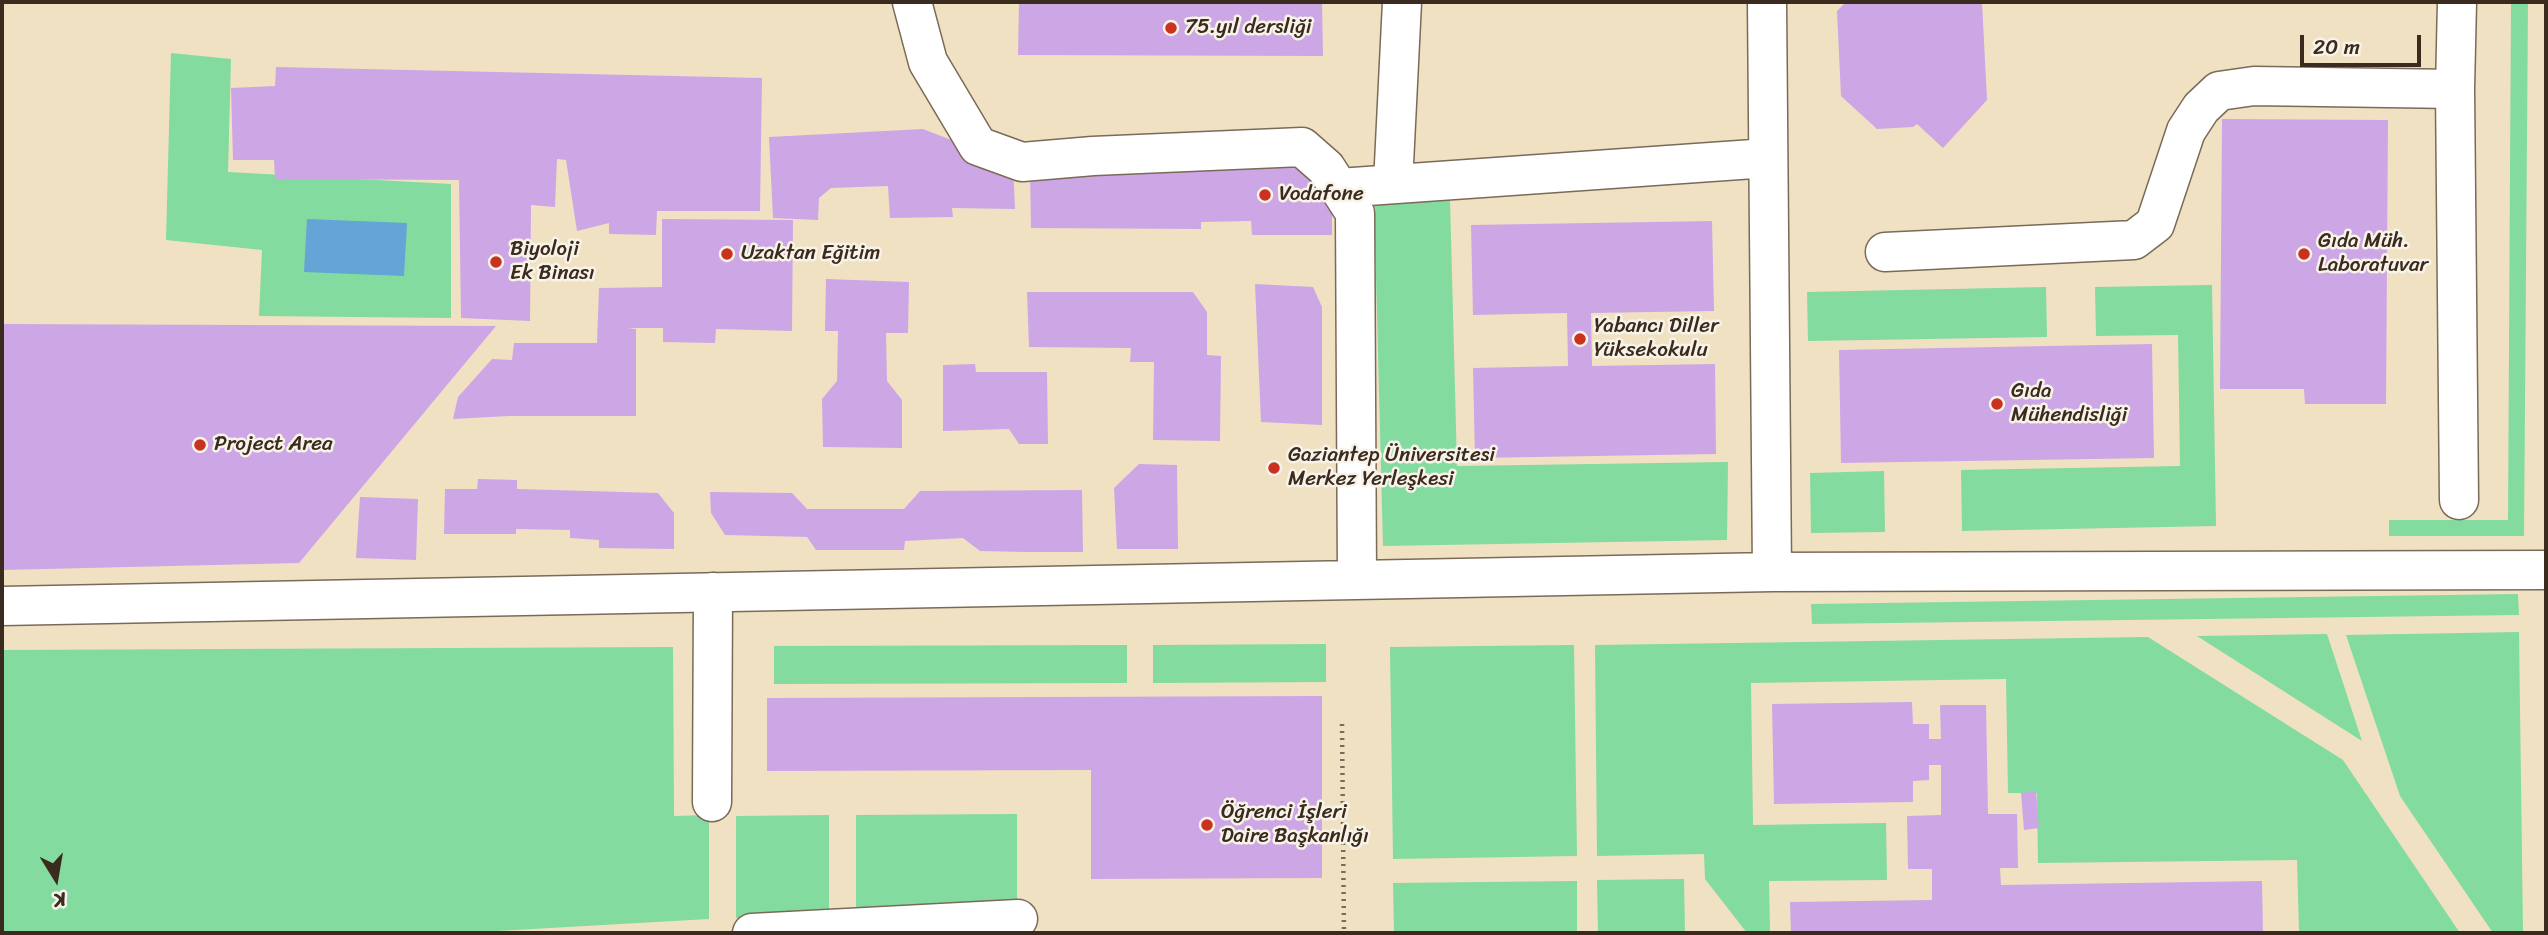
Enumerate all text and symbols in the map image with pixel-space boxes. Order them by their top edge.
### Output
place label: 75.yıl dersliği [1185,15,1312,41]
marker: 75.yıl dersliği [1163,20,1179,36]
scale bar [2303,21,2424,65]
text: 20 m [2313,28,2360,66]
place label: Vodafone [1279,182,1364,208]
marker: Vodafone [1257,187,1273,203]
place label: Gıda Müh. Laboratuvar [2318,229,2428,279]
place label: Biyoloji Ek Binası [510,237,595,287]
place label: Uzaktan Eğitim [741,241,880,267]
marker: Uzaktan Eğitim [719,246,735,262]
marker: Gıda Müh. Laboratuvar [2296,246,2312,262]
marker: Biyoloji Ek Binası [488,254,504,270]
place label: Yabancı Diller Yüksekokulu [1594,314,1719,364]
marker: Yabancı Diller Yüksekokulu [1572,331,1588,347]
place label: Gıda Mühendisliği [2011,379,2127,429]
marker: Gıda Mühendisliği [1989,396,2005,412]
place label: Project Area [214,432,332,458]
marker: Project Area [192,437,208,453]
place label: Gaziantep Üniversitesi Merkez Yerleşkesi [1288,443,1495,493]
marker: Gaziantep Üniversitesi Merkez Yerleşkesi [1266,460,1282,476]
place label: Öğrenci İşleri Daire Başkanlığı [1221,800,1369,850]
marker: Öğrenci İşleri Daire Başkanlığı [1199,817,1215,833]
north arrow [21,844,91,914]
text: K [51,883,69,917]

